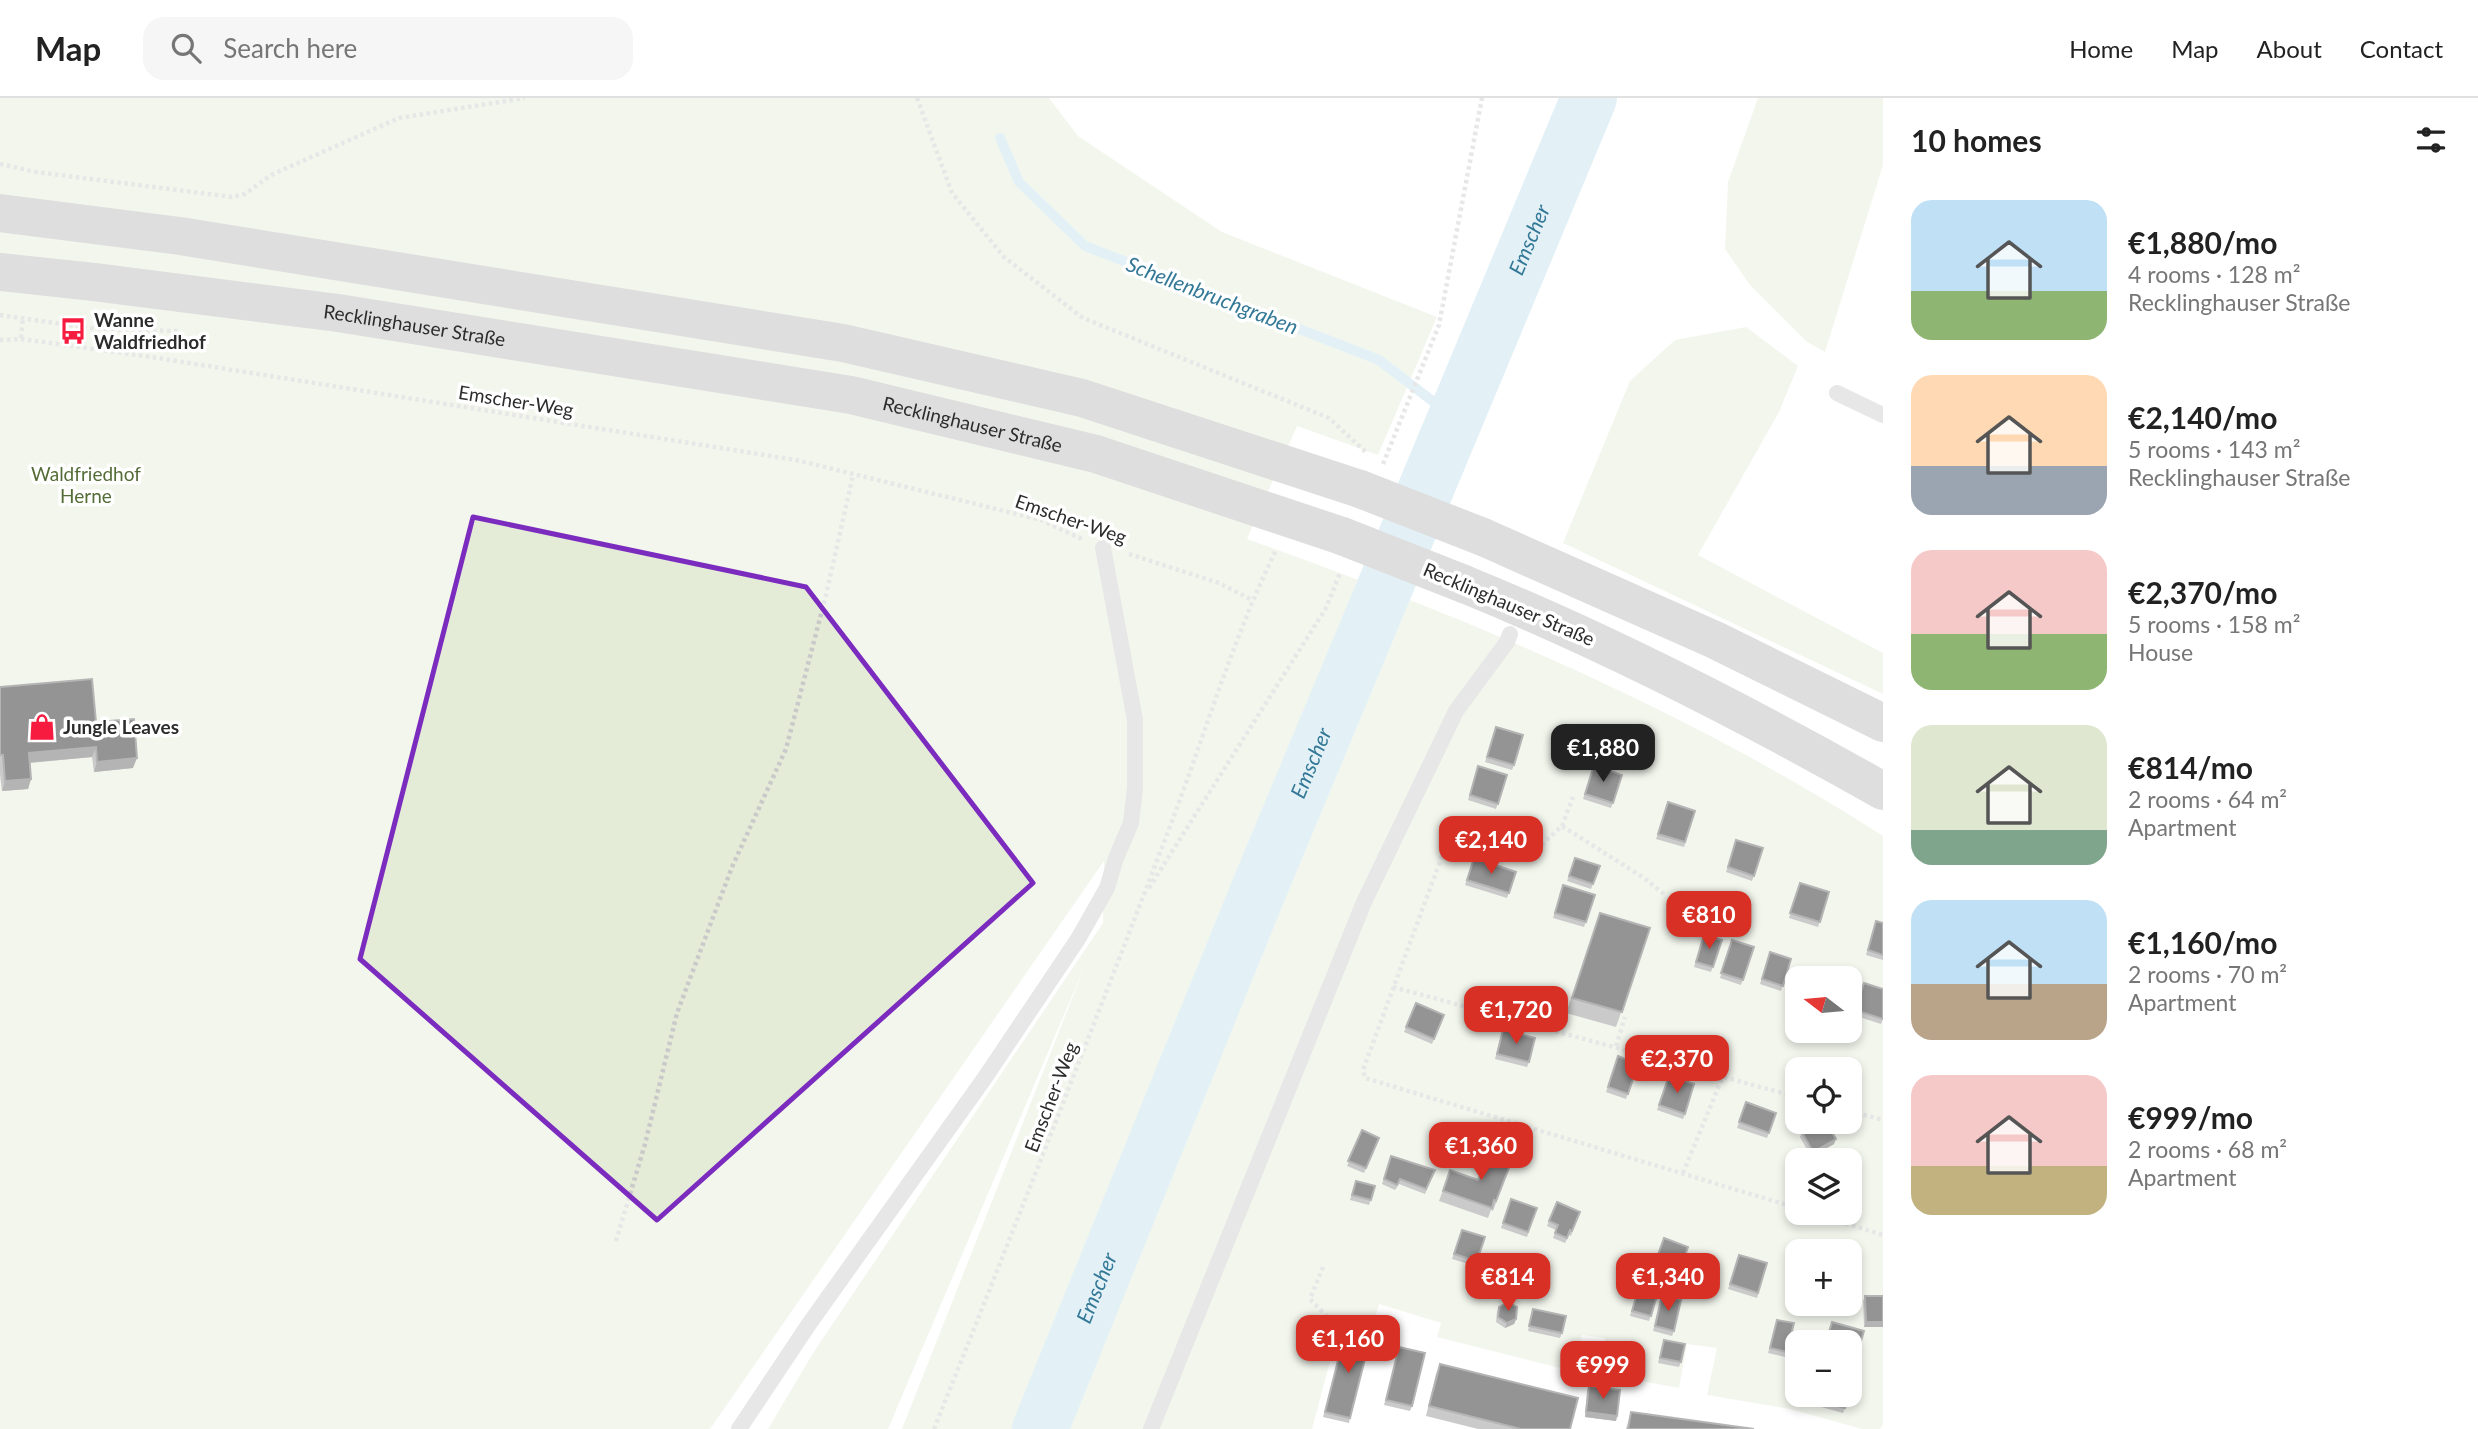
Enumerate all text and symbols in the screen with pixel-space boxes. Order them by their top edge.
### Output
search box [143,17,633,80]
text: Map [35,28,101,68]
icon: search [167,29,205,67]
text: Search here [223,32,357,64]
text: Home [2069,34,2133,63]
text: Map [2171,34,2219,63]
text: About [2257,34,2322,63]
text: Contact [2360,34,2443,63]
icon: filters [2412,121,2450,159]
text: 10 homes [1911,122,2042,158]
water label: Emscher [1503,200,1554,278]
text: €1,880/mo [2128,224,2277,260]
icon: home [1967,228,2051,312]
water label: Schellenbruchgraben [1123,250,1302,339]
text: 4 rooms · 128 m² [2128,260,2300,288]
text: Recklinghauser Straße [2128,288,2351,316]
street label: Recklinghauser Straße [322,299,507,351]
place label: Wanne Waldfriedhof [94,308,206,353]
bus stop icon: Wanne Waldfriedhof [58,316,88,346]
street label: Emscher-Weg [457,380,575,421]
street label: Recklinghauser Straße [881,391,1065,456]
text: €2,140/mo [2128,399,2277,435]
icon: home [1967,403,2051,487]
text: 5 rooms · 143 m² [2128,435,2300,463]
park label: Waldfriedhof Herne [31,462,141,507]
text: Recklinghauser Straße [2128,463,2351,491]
street label: Emscher-Weg [1013,489,1130,548]
street label: Recklinghauser Straße [1420,557,1598,650]
text: €2,370/mo [2128,574,2277,610]
icon: home [1967,578,2051,662]
text: 5 rooms · 158 m² [2128,610,2300,638]
text: House [2128,638,2193,666]
shop icon: Jungle Leaves [27,712,57,742]
place label: Jungle Leaves [63,715,179,738]
water label: Emscher [1284,723,1336,802]
pin: €1,880 [1546,724,1660,784]
text: €1,880 [1567,733,1639,761]
text: €814/mo [2128,749,2253,785]
icon: home [1967,753,2051,837]
text: 2 rooms · 64 m² [2128,785,2287,813]
text: Apartment [2128,813,2236,841]
pin: €2,140 [1434,816,1548,876]
text: €2,140 [1455,825,1527,853]
pin: €810 [1668,892,1750,951]
text: €810 [1682,900,1736,928]
text: €1,160/mo [2128,924,2277,960]
icon: home [1967,928,2051,1012]
text: 2 rooms · 70 m² [2128,960,2287,988]
north arrow [1785,966,1862,1043]
map controls [1785,966,1862,1407]
pin: €1,720 [1459,986,1573,1046]
text: Apartment [2128,988,2236,1016]
text: €1,720 [1480,995,1552,1023]
pin: €2,370 [1620,1035,1734,1095]
street label: Emscher-Weg [1019,1038,1082,1155]
text: €2,370 [1641,1044,1713,1072]
button: locate [1785,1057,1862,1134]
text: €999/mo [2128,1099,2253,1135]
icon: home [1967,1103,2051,1187]
pin: €1,360 [1424,1122,1538,1182]
text: €1,360 [1445,1131,1517,1159]
text: 2 rooms · 68 m² [2128,1135,2287,1163]
button: layers [1785,1148,1862,1225]
text: Apartment [2128,1163,2236,1191]
button: + [1785,1239,1862,1316]
water label: Emscher [1070,1248,1122,1326]
pin: €814 [1467,1254,1549,1313]
pin: €1,340 [1611,1254,1725,1313]
text: €814 [1481,1262,1535,1290]
text: €1,340 [1632,1262,1704,1290]
pin: €1,160 [1291,1316,1405,1375]
text: €1,160 [1312,1324,1384,1352]
button: − [1785,1330,1862,1407]
pin: €999 [1562,1342,1644,1401]
text: €999 [1576,1350,1630,1378]

